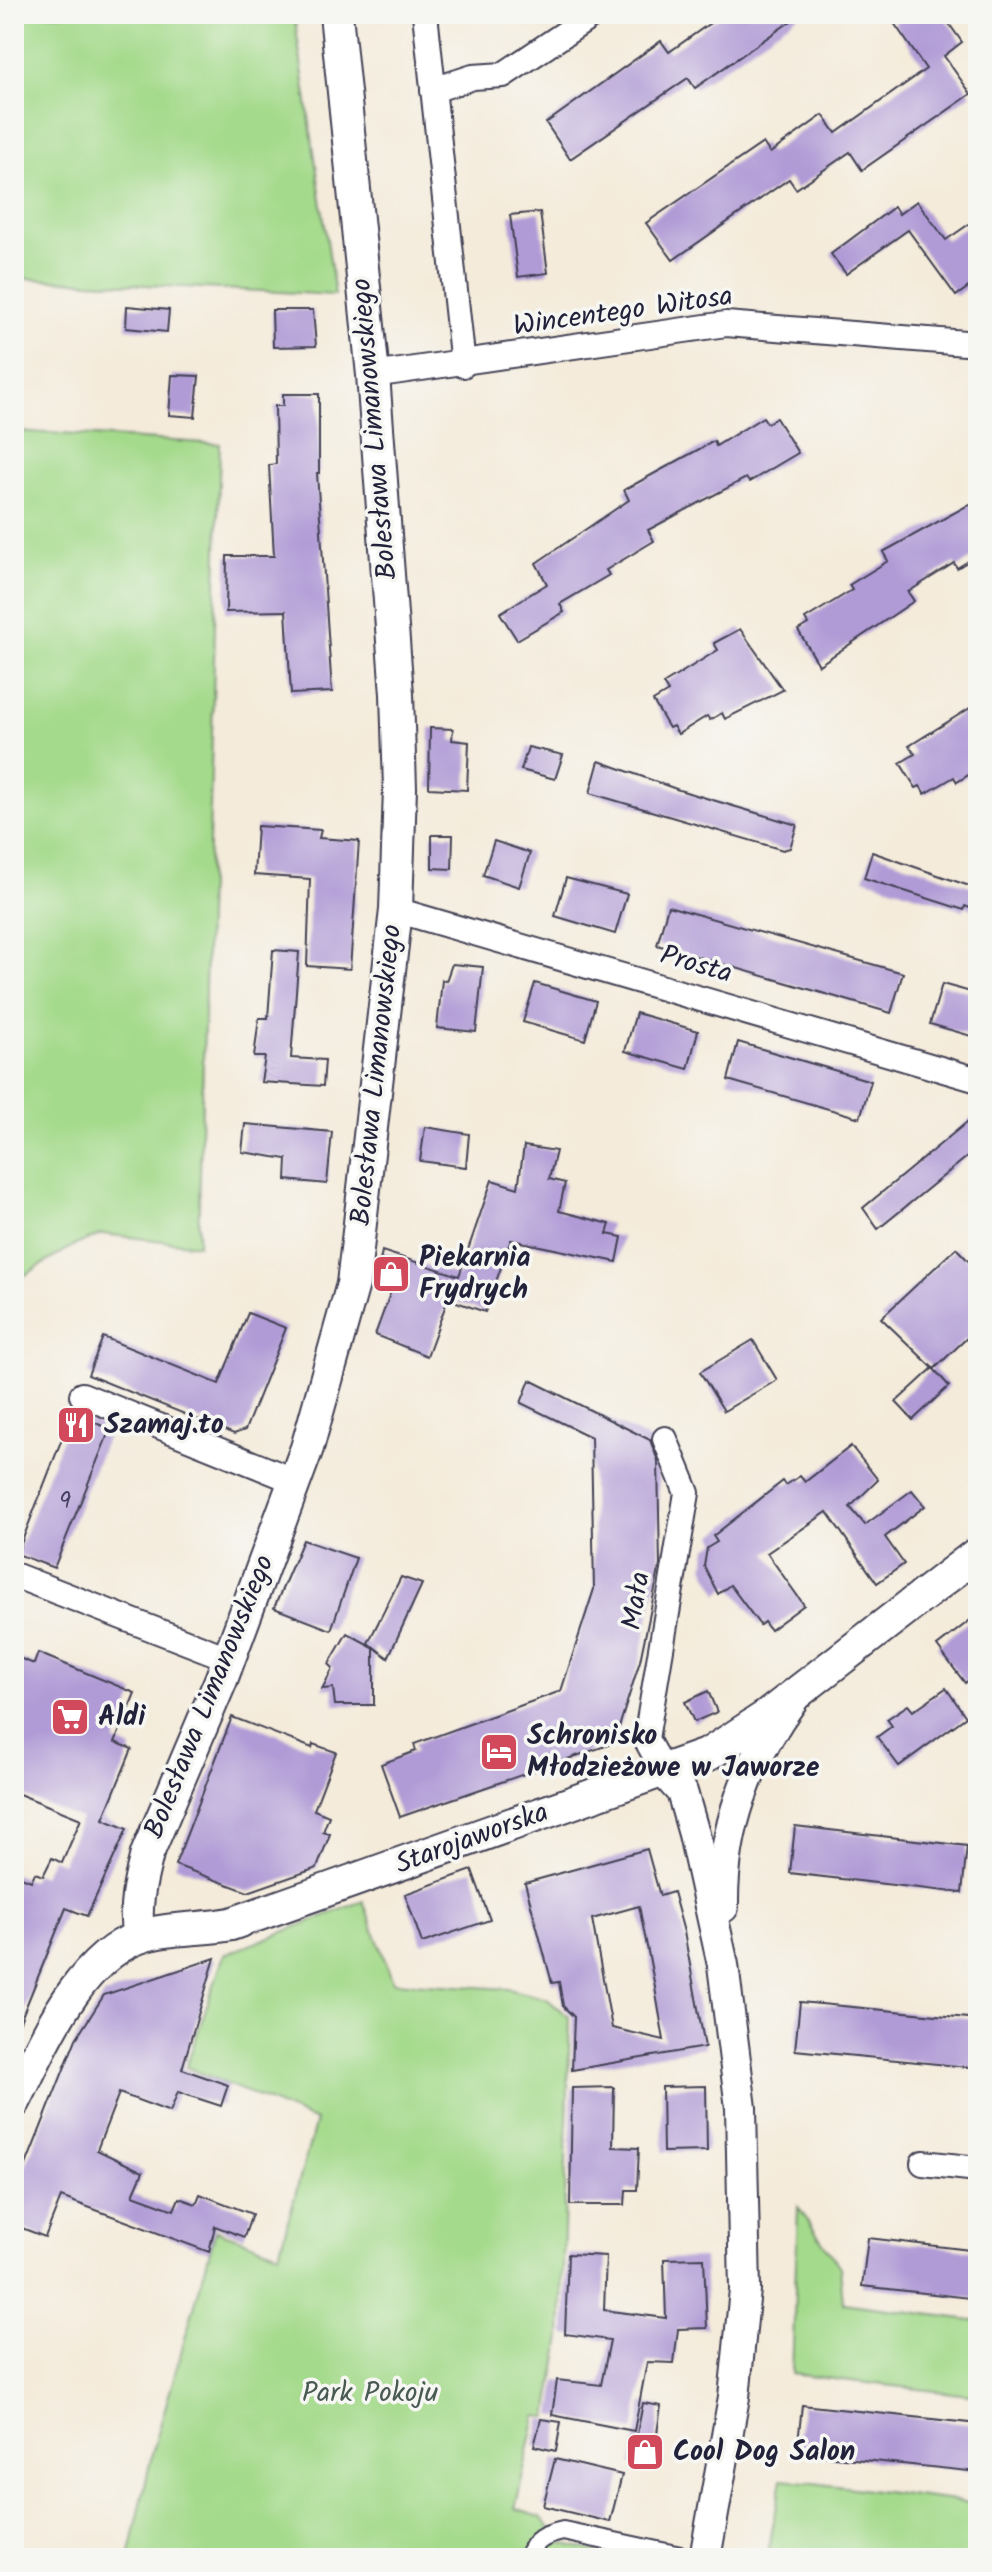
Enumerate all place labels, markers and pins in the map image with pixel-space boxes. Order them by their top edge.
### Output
place label: Piekarnia Frydrych [419,1236,531,1313]
shop icon: Piekarnia Frydrych [370,1253,412,1295]
place label: Szamaj.to [104,1403,224,1448]
restaurant icon: Szamaj.to [55,1404,97,1446]
place label: Aldi [98,1695,146,1740]
supermarket icon: Aldi [49,1696,91,1738]
place label: Schronisko Młodzieżowe w Jaworze [527,1714,820,1791]
hotel icon: Schronisko Młodzieżowe w Jaworze [478,1731,520,1773]
place label: Cool Dog Salon [673,2430,855,2475]
shop icon: Cool Dog Salon [624,2431,666,2473]

